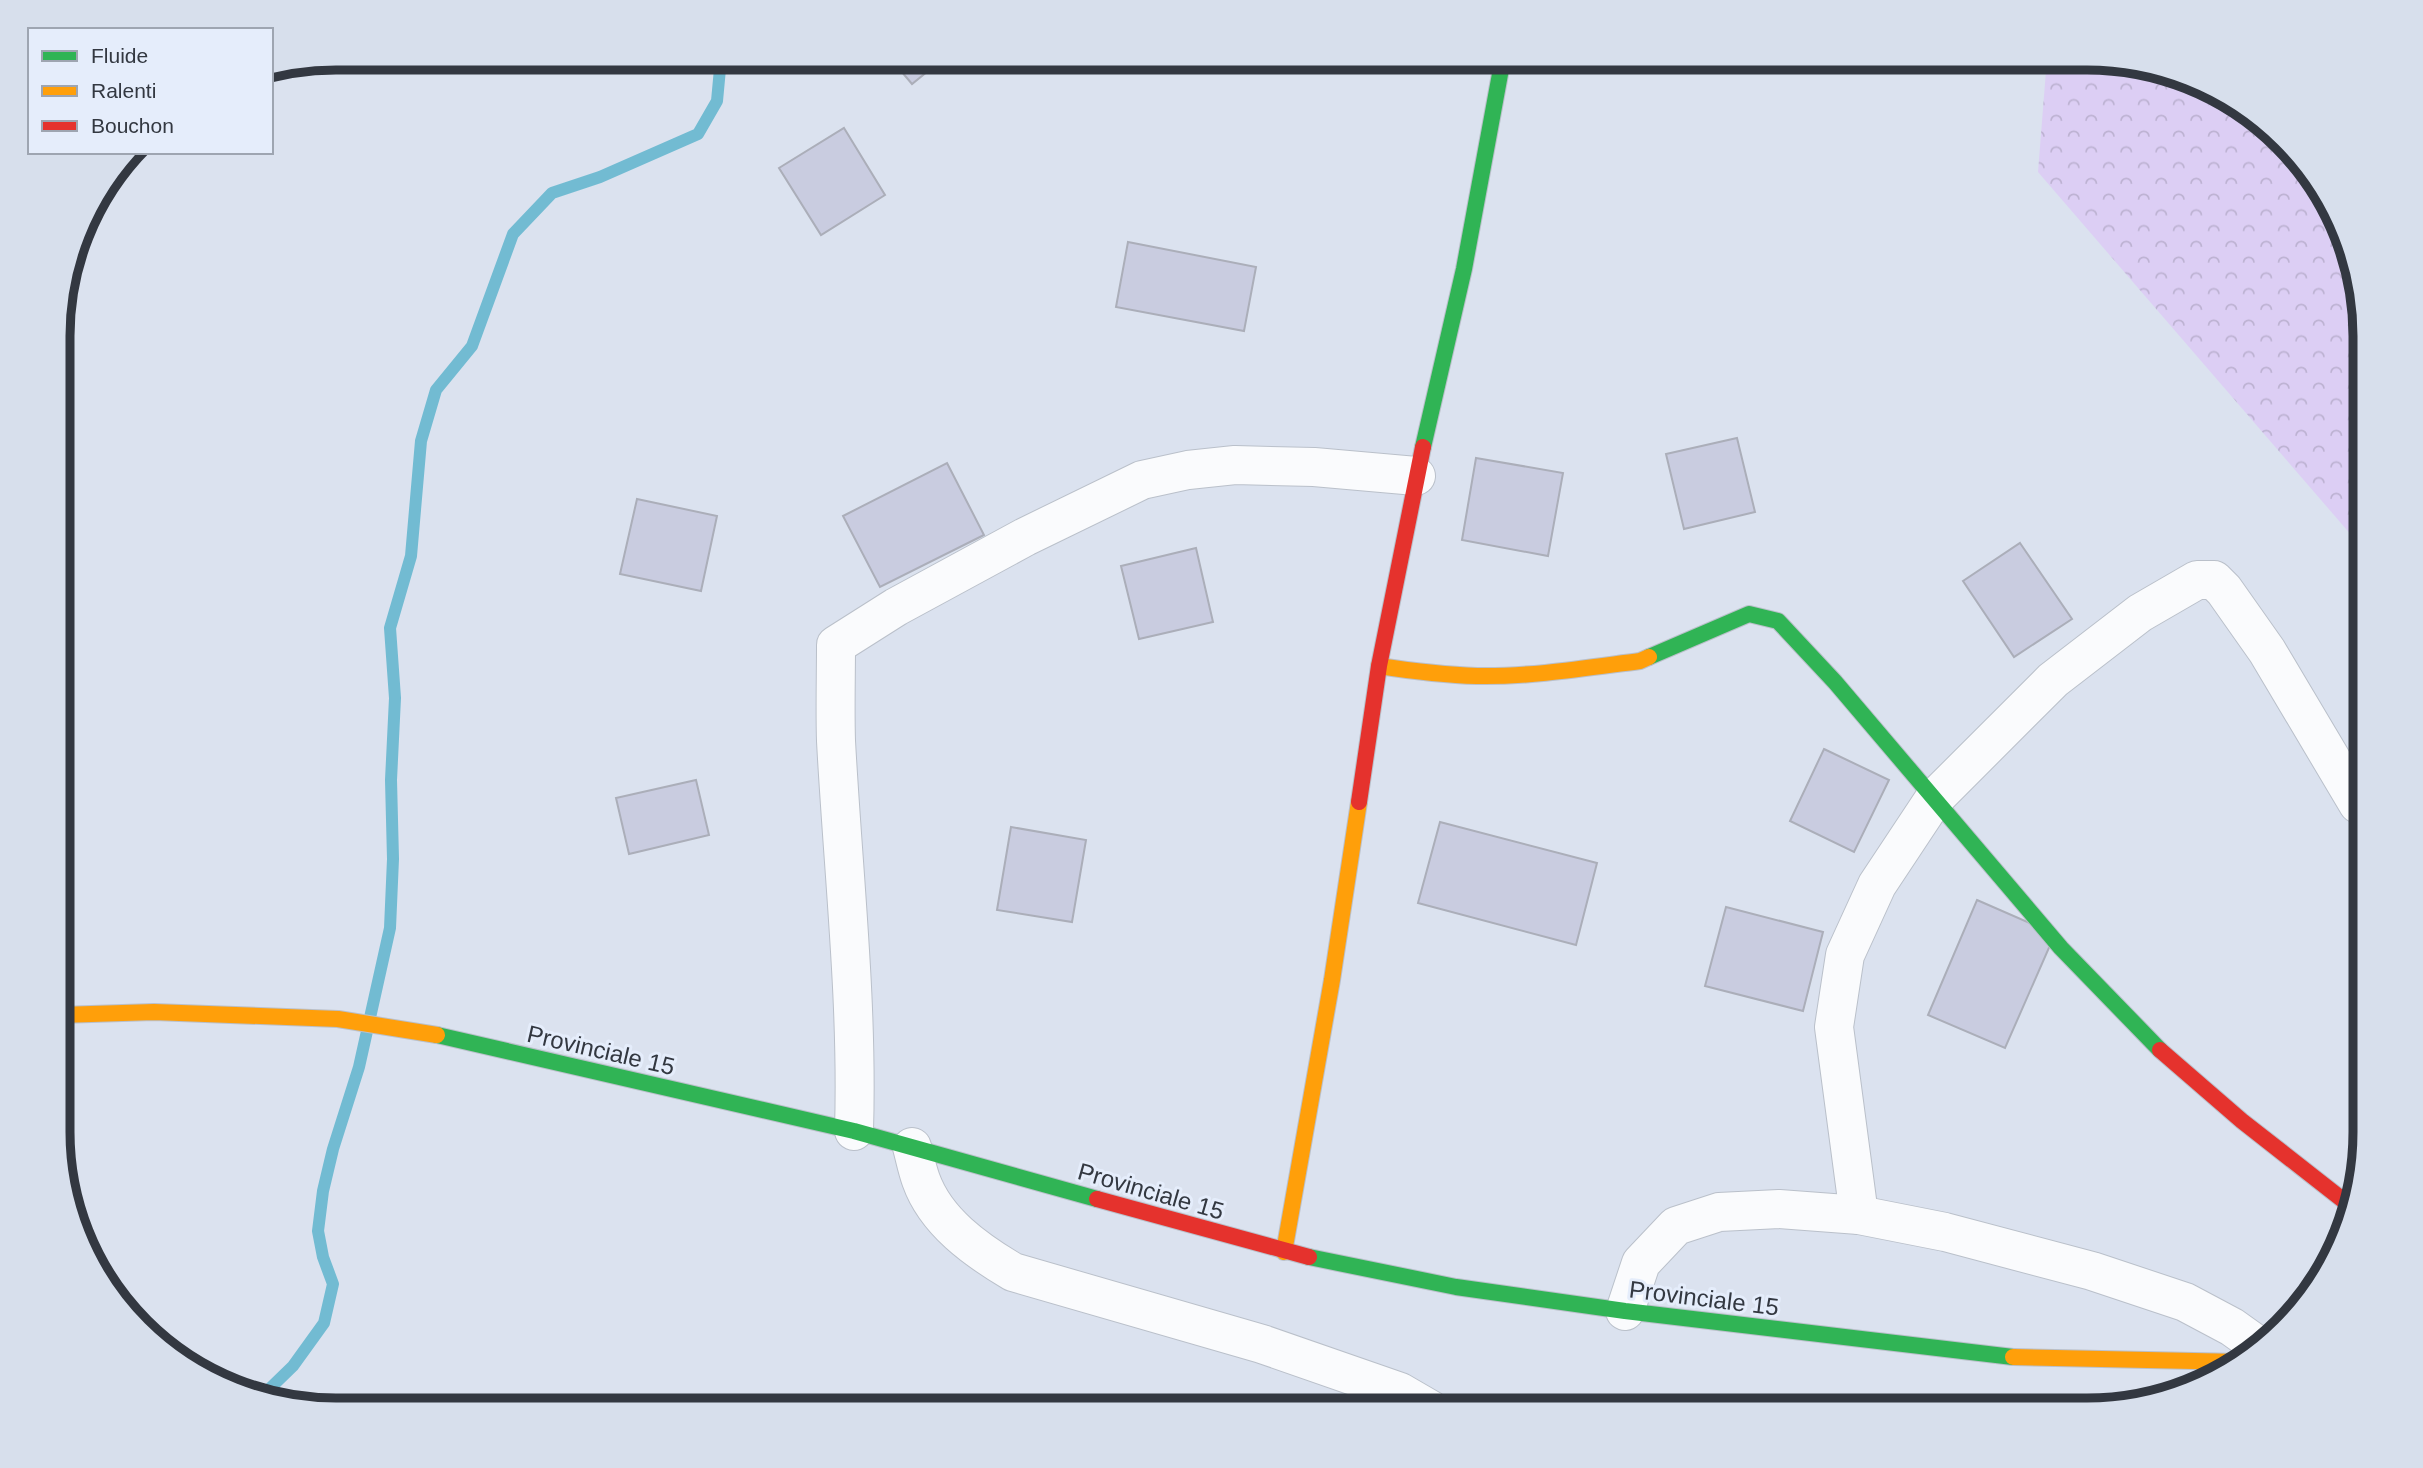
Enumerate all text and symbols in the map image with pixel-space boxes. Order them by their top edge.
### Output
legend [28,28,273,154]
text: Fluide [91,44,148,67]
text: Ralenti [91,79,156,102]
text: Bouchon [91,114,174,137]
street label: Provinciale 15 [525,1020,677,1080]
street label: Provinciale 15 [1075,1157,1227,1225]
street label: Provinciale 15 [1628,1275,1780,1321]

